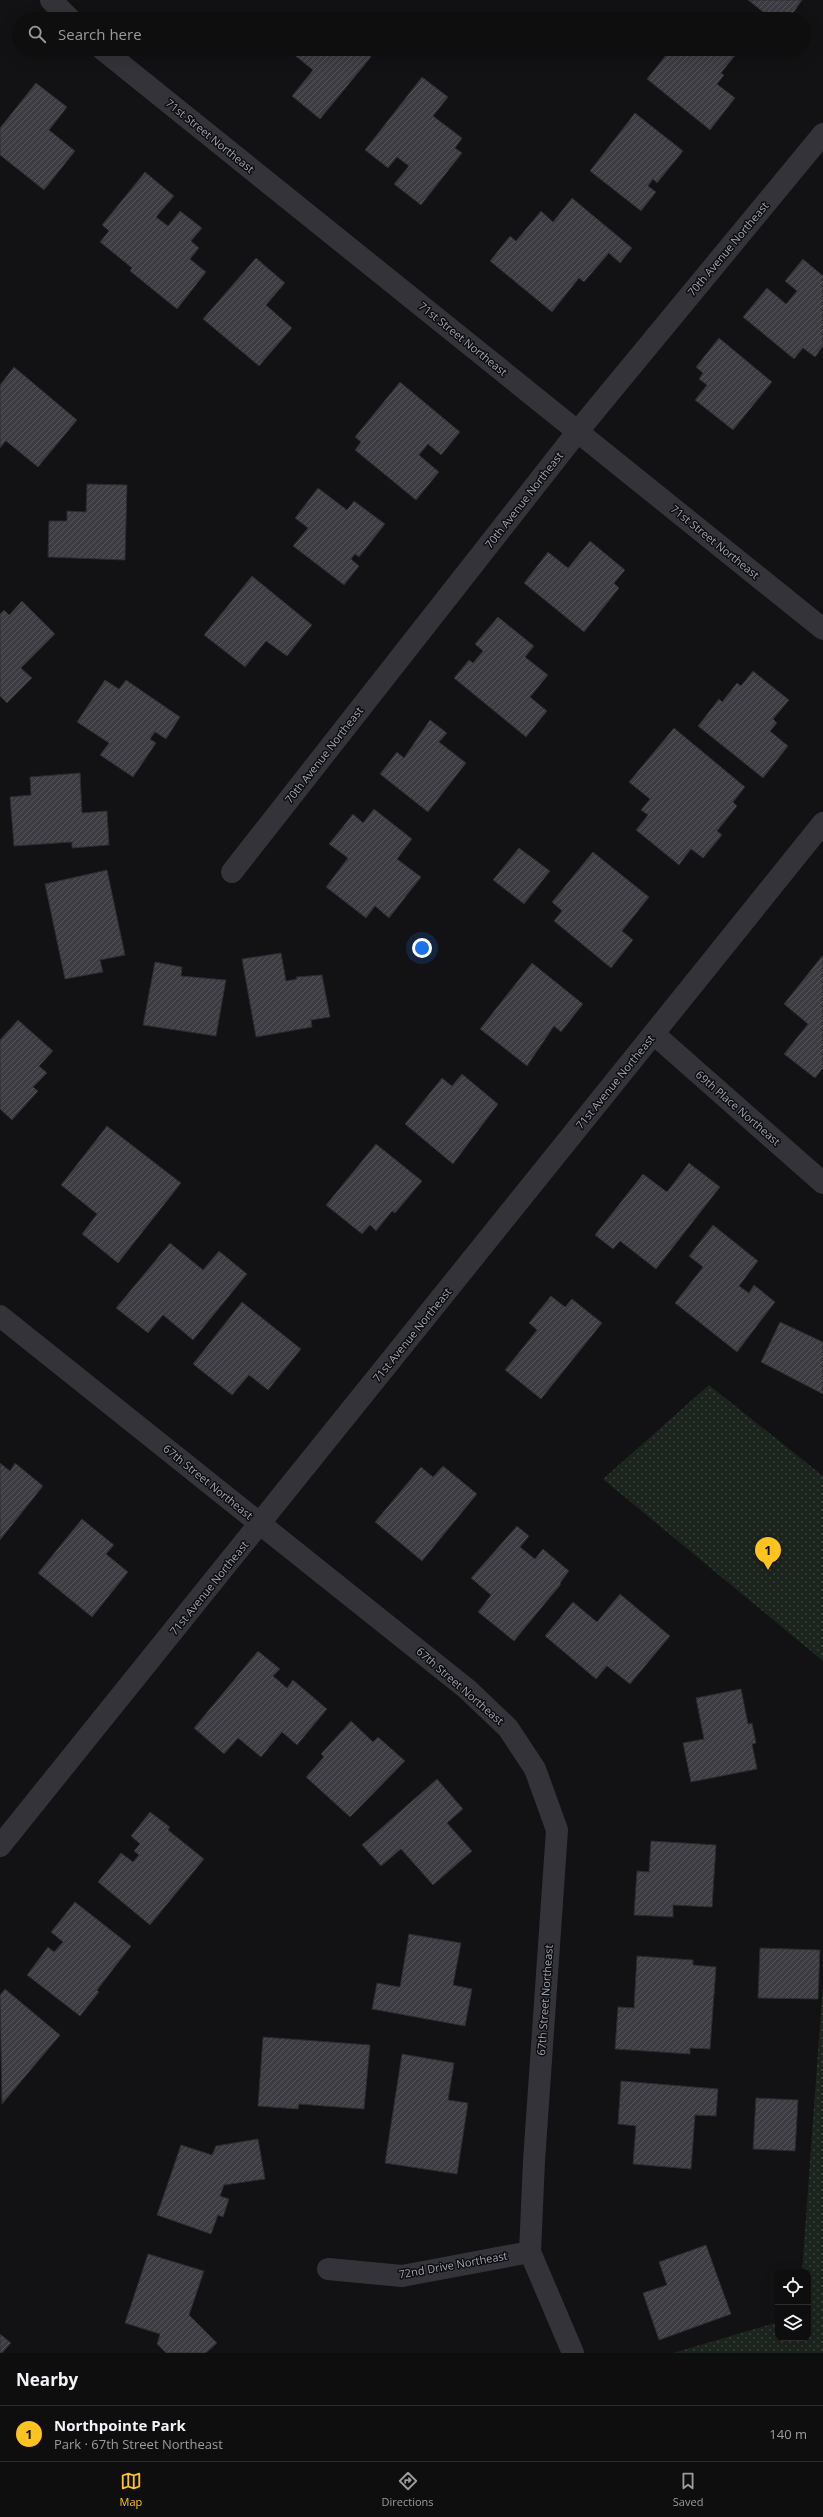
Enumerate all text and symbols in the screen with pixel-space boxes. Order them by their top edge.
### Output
search box [12,12,811,56]
icon: search [26,23,48,45]
text: Search here [58,24,142,44]
street label: 71st Street Northeast [163,95,258,176]
street label: 70th Avenue Northeast [684,198,772,299]
street label: 71st Street Northeast [416,298,511,379]
street label: 70th Avenue Northeast [481,448,566,551]
street label: 71st Street Northeast [668,501,763,582]
street label: 70th Avenue Northeast [281,703,366,806]
your location [412,938,432,958]
street label: 71st Avenue Northeast [572,1031,657,1132]
street label: 69th Place Northeast [693,1067,784,1149]
street label: 71st Avenue Northeast [369,1284,454,1385]
street label: 67th Street Northeast [160,1441,256,1522]
street label: 71st Avenue Northeast [166,1537,251,1638]
pin: 1 [755,1537,781,1570]
street label: 67th Street Northeast [413,1643,507,1728]
street label: 67th Street Northeast [533,1944,556,2056]
street label: 72nd Drive Northeast [397,2248,509,2281]
map controls [775,2269,811,2341]
button: locate [775,2269,811,2305]
button: layers [775,2305,811,2341]
text: Nearby [16,2368,78,2391]
text: Northpointe Park [54,2415,186,2435]
text: 1 [25,2425,33,2443]
text: 140 m [769,2425,807,2443]
text: Park · 67th Street Northeast [54,2435,223,2453]
tab: Map [120,2470,142,2509]
tab: Directions [382,2470,434,2509]
tab: Saved [673,2470,703,2509]

